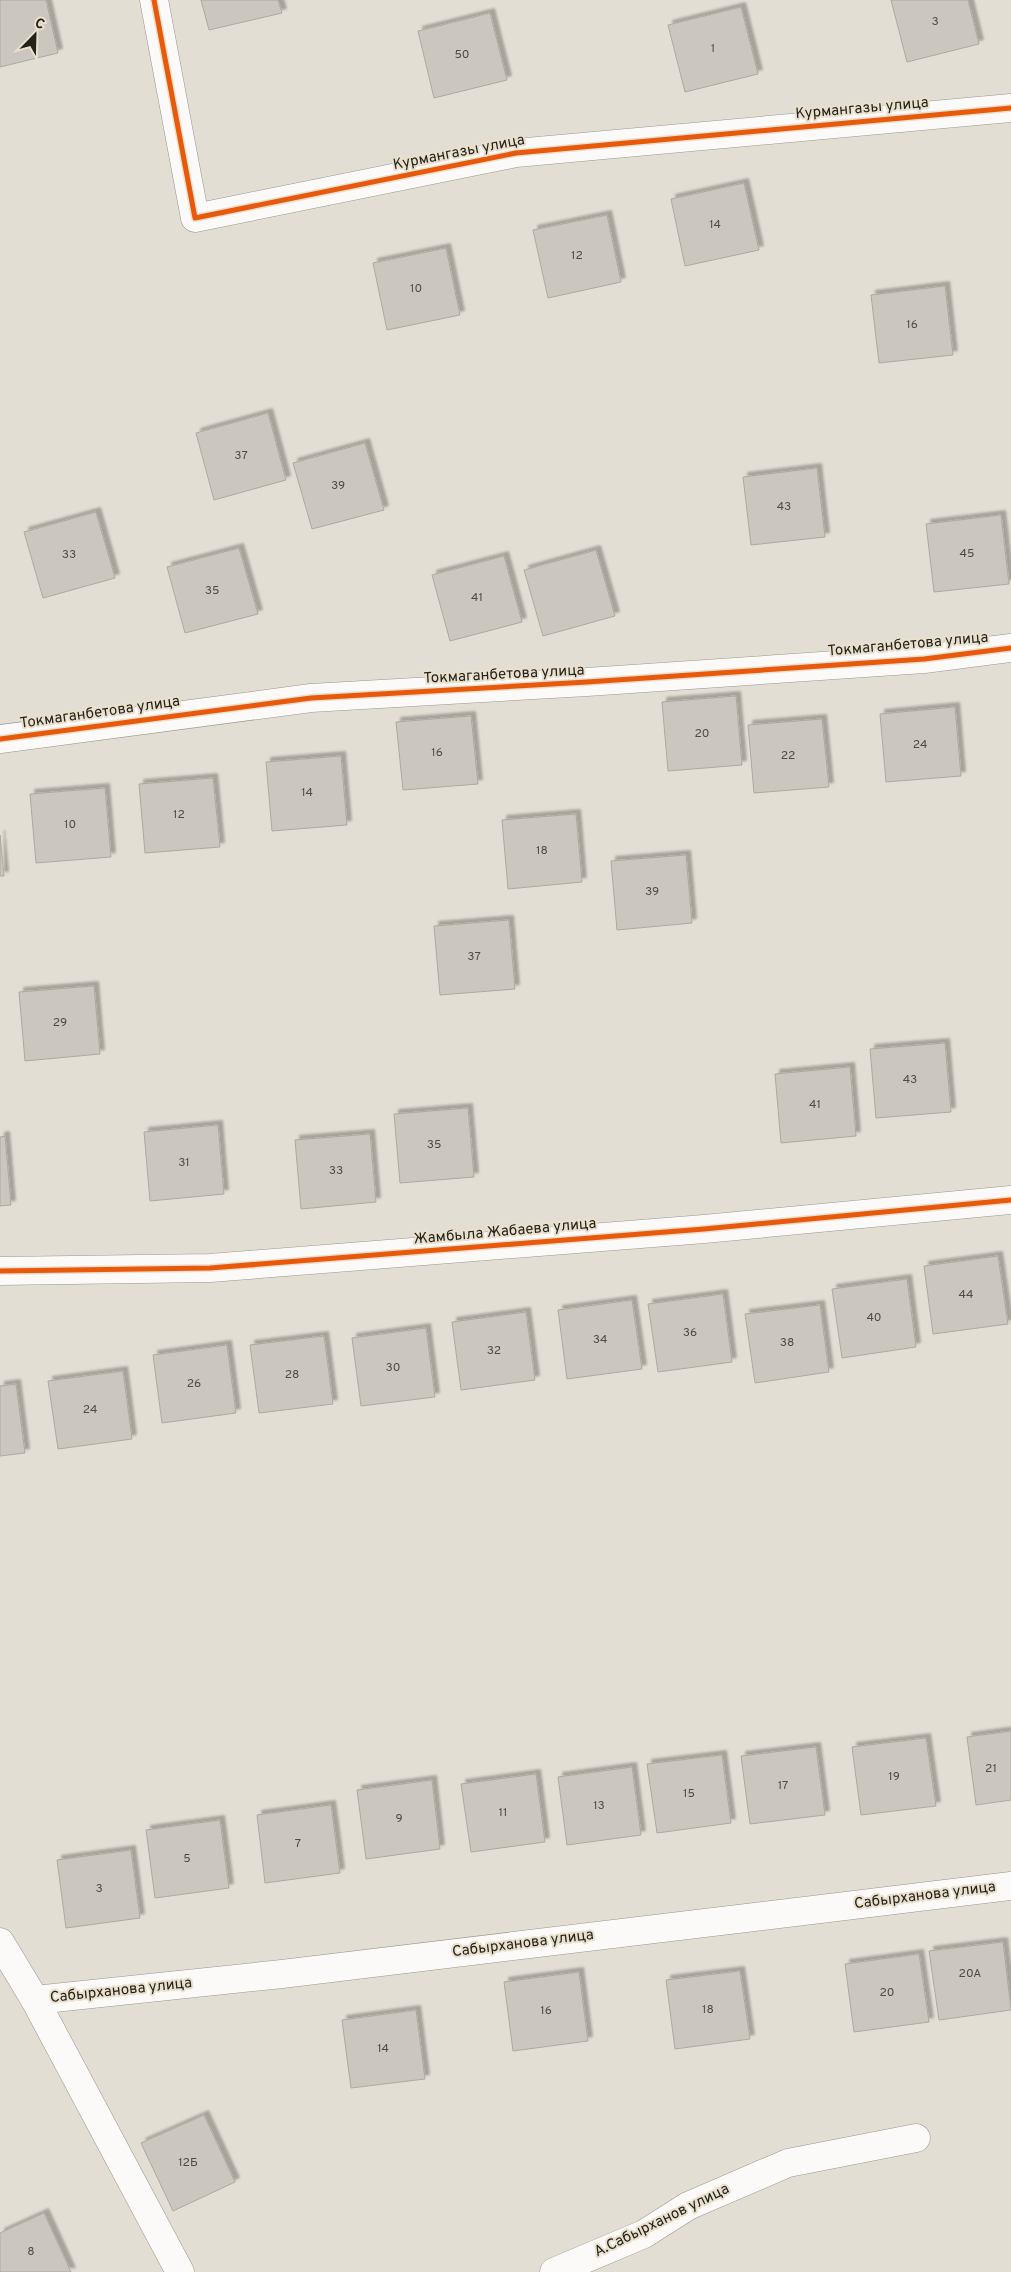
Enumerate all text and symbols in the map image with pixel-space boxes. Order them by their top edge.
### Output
north arrow [10,10,60,60]
house number: 3 [931,14,939,30]
text: С [32,15,47,34]
house number: 1 [711,41,715,57]
house number: 50 [454,47,470,63]
street label: Курмангазы улица [795,94,929,124]
street label: Курмангазы улица [392,131,526,175]
house number: 14 [709,217,721,233]
house number: 12 [571,248,583,264]
house number: 10 [410,281,422,297]
house number: 16 [906,317,918,333]
house number: 37 [234,448,248,464]
house number: 39 [331,478,345,494]
house number: 43 [777,499,791,515]
house number: 45 [960,546,974,562]
house number: 33 [62,547,76,563]
house number: 35 [205,583,219,599]
house number: 41 [471,590,483,606]
street label: Токмаганбетова улица [827,629,989,661]
street label: Токмаганбетова улица [423,661,585,689]
street label: Токмаганбетова улица [19,692,181,734]
house number: 20 [694,726,710,742]
house number: 24 [913,737,927,753]
house number: 16 [431,745,443,761]
house number: 22 [781,748,795,764]
house number: 14 [301,785,313,801]
house number: 12 [173,807,185,823]
house number: 10 [64,817,76,833]
house number: 18 [536,843,548,859]
house number: 39 [645,884,659,900]
house number: 37 [467,949,481,965]
house number: 29 [53,1015,67,1031]
house number: 43 [903,1072,917,1088]
house number: 41 [809,1097,821,1113]
house number: 35 [427,1137,441,1153]
house number: 31 [178,1155,190,1171]
house number: 33 [329,1163,343,1179]
street label: Жамбыла Жабаева улица [413,1215,597,1249]
house number: 44 [959,1287,973,1303]
house number: 40 [866,1310,882,1326]
house number: 36 [683,1325,697,1341]
house number: 34 [593,1332,607,1348]
house number: 38 [780,1335,794,1351]
house number: 32 [487,1343,501,1359]
house number: 30 [386,1360,400,1376]
house number: 28 [285,1367,299,1383]
house number: 26 [187,1376,201,1392]
house number: 24 [83,1402,97,1418]
house number: 21 [985,1761,997,1777]
house number: 19 [888,1769,900,1785]
house number: 17 [778,1778,788,1794]
house number: 15 [683,1786,695,1802]
house number: 13 [593,1798,605,1814]
house number: 11 [499,1805,507,1821]
house number: 9 [395,1811,403,1827]
house number: 7 [295,1836,301,1852]
house number: 5 [183,1851,191,1867]
street label: Сабырханова улица [853,1878,997,1914]
house number: 3 [95,1881,103,1897]
street label: Сабырханова улица [451,1926,595,1962]
house number: 20А [959,1966,981,1982]
street label: Сабырханова улица [49,1974,193,2008]
house number: 20 [879,1985,895,2001]
house number: 18 [702,2002,714,2018]
house number: 16 [540,2003,552,2019]
house number: 14 [377,2041,389,2057]
house number: 12Б [178,2155,198,2171]
street label: А.Сабырханов улица [591,2180,733,2262]
house number: 8 [27,2244,35,2260]

